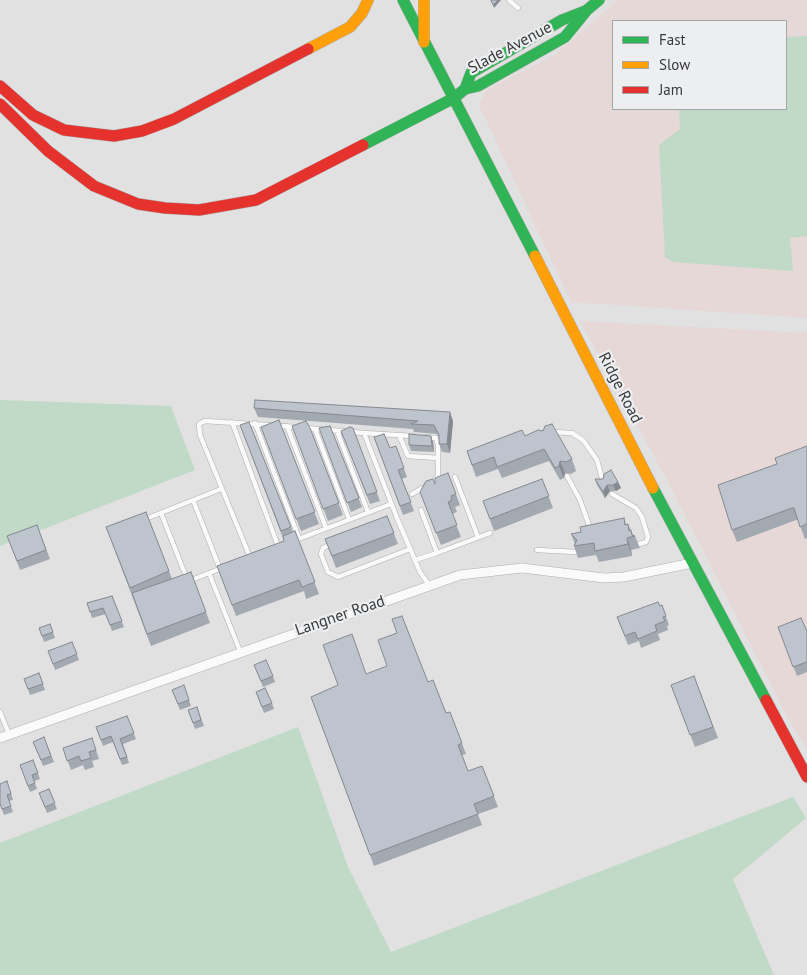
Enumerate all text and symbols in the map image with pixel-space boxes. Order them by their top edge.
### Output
street label: Slade Avenue [465,18,555,78]
legend [612,20,787,110]
text: Fast [659,30,686,49]
text: Slow [659,55,690,74]
text: Jam [659,80,683,99]
street label: Ridge Road [594,349,646,427]
street label: Langner Road [293,592,387,640]

